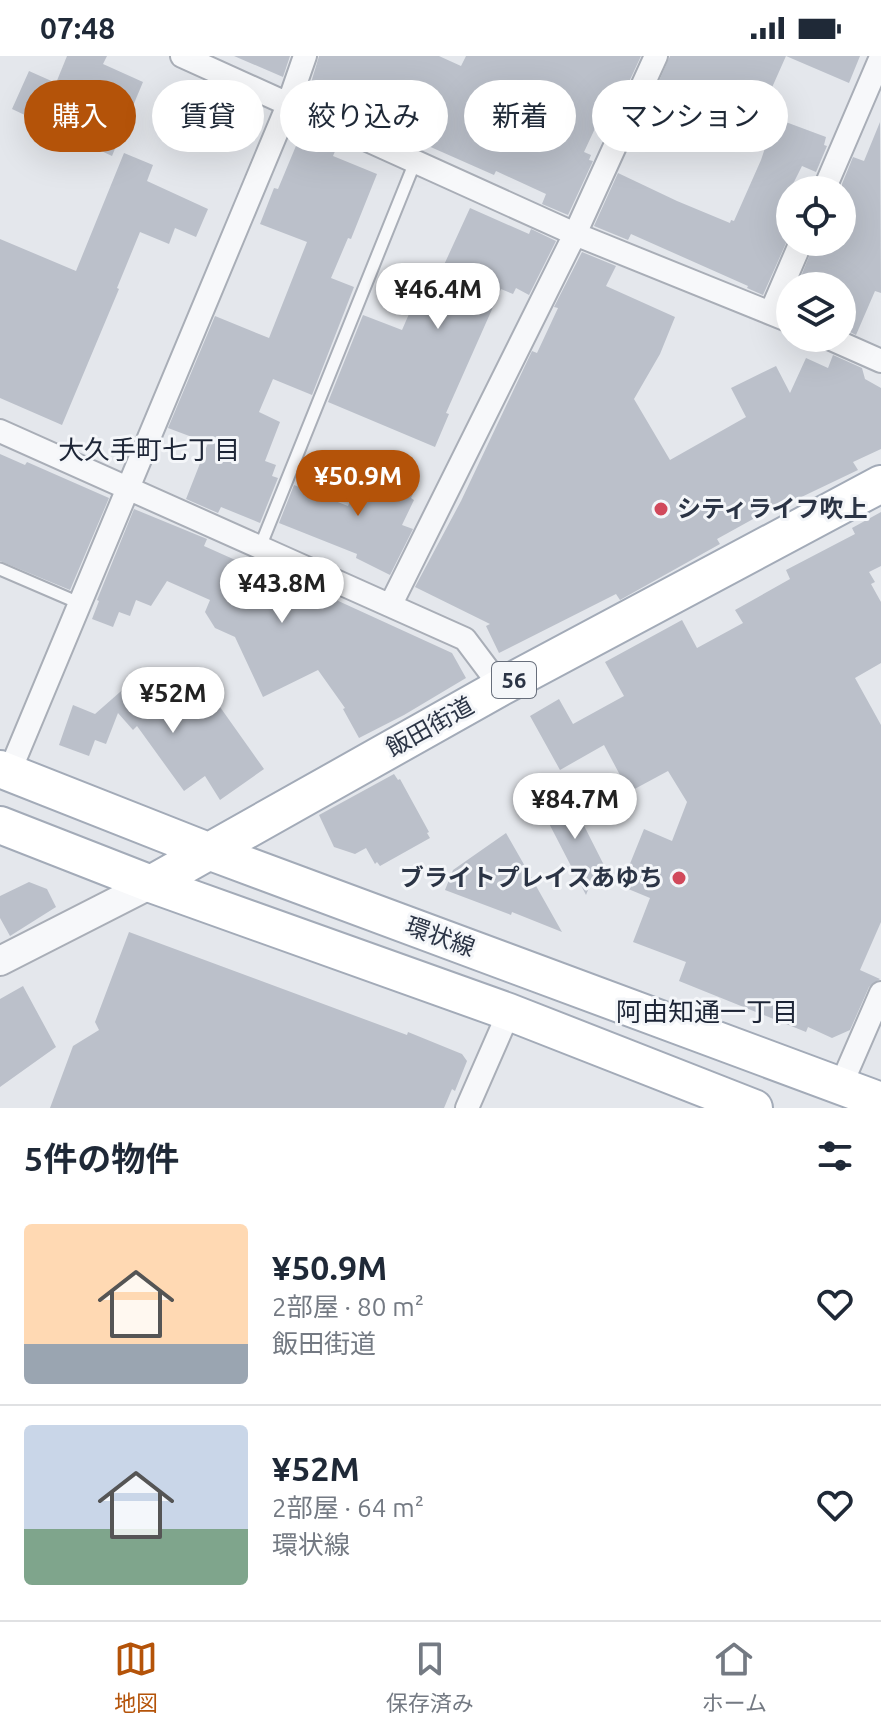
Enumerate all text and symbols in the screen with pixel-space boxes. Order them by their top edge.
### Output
text: 07:48 [40,11,115,45]
chip: 購入 [24,80,136,152]
chip: 賃貸 [152,80,264,152]
chip: 絞り込み [280,80,448,152]
chip: 新着 [464,80,576,152]
chip: マンション [592,80,788,152]
map controls [776,176,856,352]
button: locate [776,176,856,256]
pin: ¥46.4M [373,263,503,331]
button: layers [776,272,856,352]
text: ¥46.4M [394,274,482,303]
district label: 大久手町七丁目 [58,435,240,464]
pin: ¥50.9M [293,450,423,518]
text: ¥50.9M [314,461,402,490]
place label: シティライフ吹上 [677,495,868,522]
marker: シティライフ吹上 [652,500,670,518]
pin: ¥43.8M [217,557,347,625]
text: ¥43.8M [238,568,326,597]
road number: 56 [492,662,536,698]
pin: ¥52M [126,667,220,735]
text: ¥52M [139,678,207,707]
street label: 飯田街道 [381,691,478,762]
pin: ¥84.7M [510,773,640,841]
text: ¥84.7M [531,784,619,813]
place label: ブライトプレイスあゆち [400,864,663,891]
marker: ブライトプレイスあゆち [670,869,688,887]
street label: 環状線 [402,912,479,962]
district label: 阿由知通一丁目 [616,997,798,1026]
icon: filters [813,1134,857,1178]
text: 5件の物件 [24,1139,179,1177]
text: ¥50.9M [272,1248,387,1286]
icon: home [88,1256,184,1352]
icon: heart [813,1282,857,1326]
text: 2部屋 · 80 m² [272,1292,424,1321]
text: 飯田街道 [272,1329,376,1358]
text: ¥52M [272,1449,360,1487]
icon: home [88,1457,184,1553]
icon: heart [813,1483,857,1527]
text: 2部屋 · 64 m² [272,1493,424,1522]
text: 環状線 [272,1530,350,1559]
tab: 地図 [114,1637,158,1717]
tab: 保存済み [386,1637,474,1717]
tab: ホーム [702,1637,767,1717]

